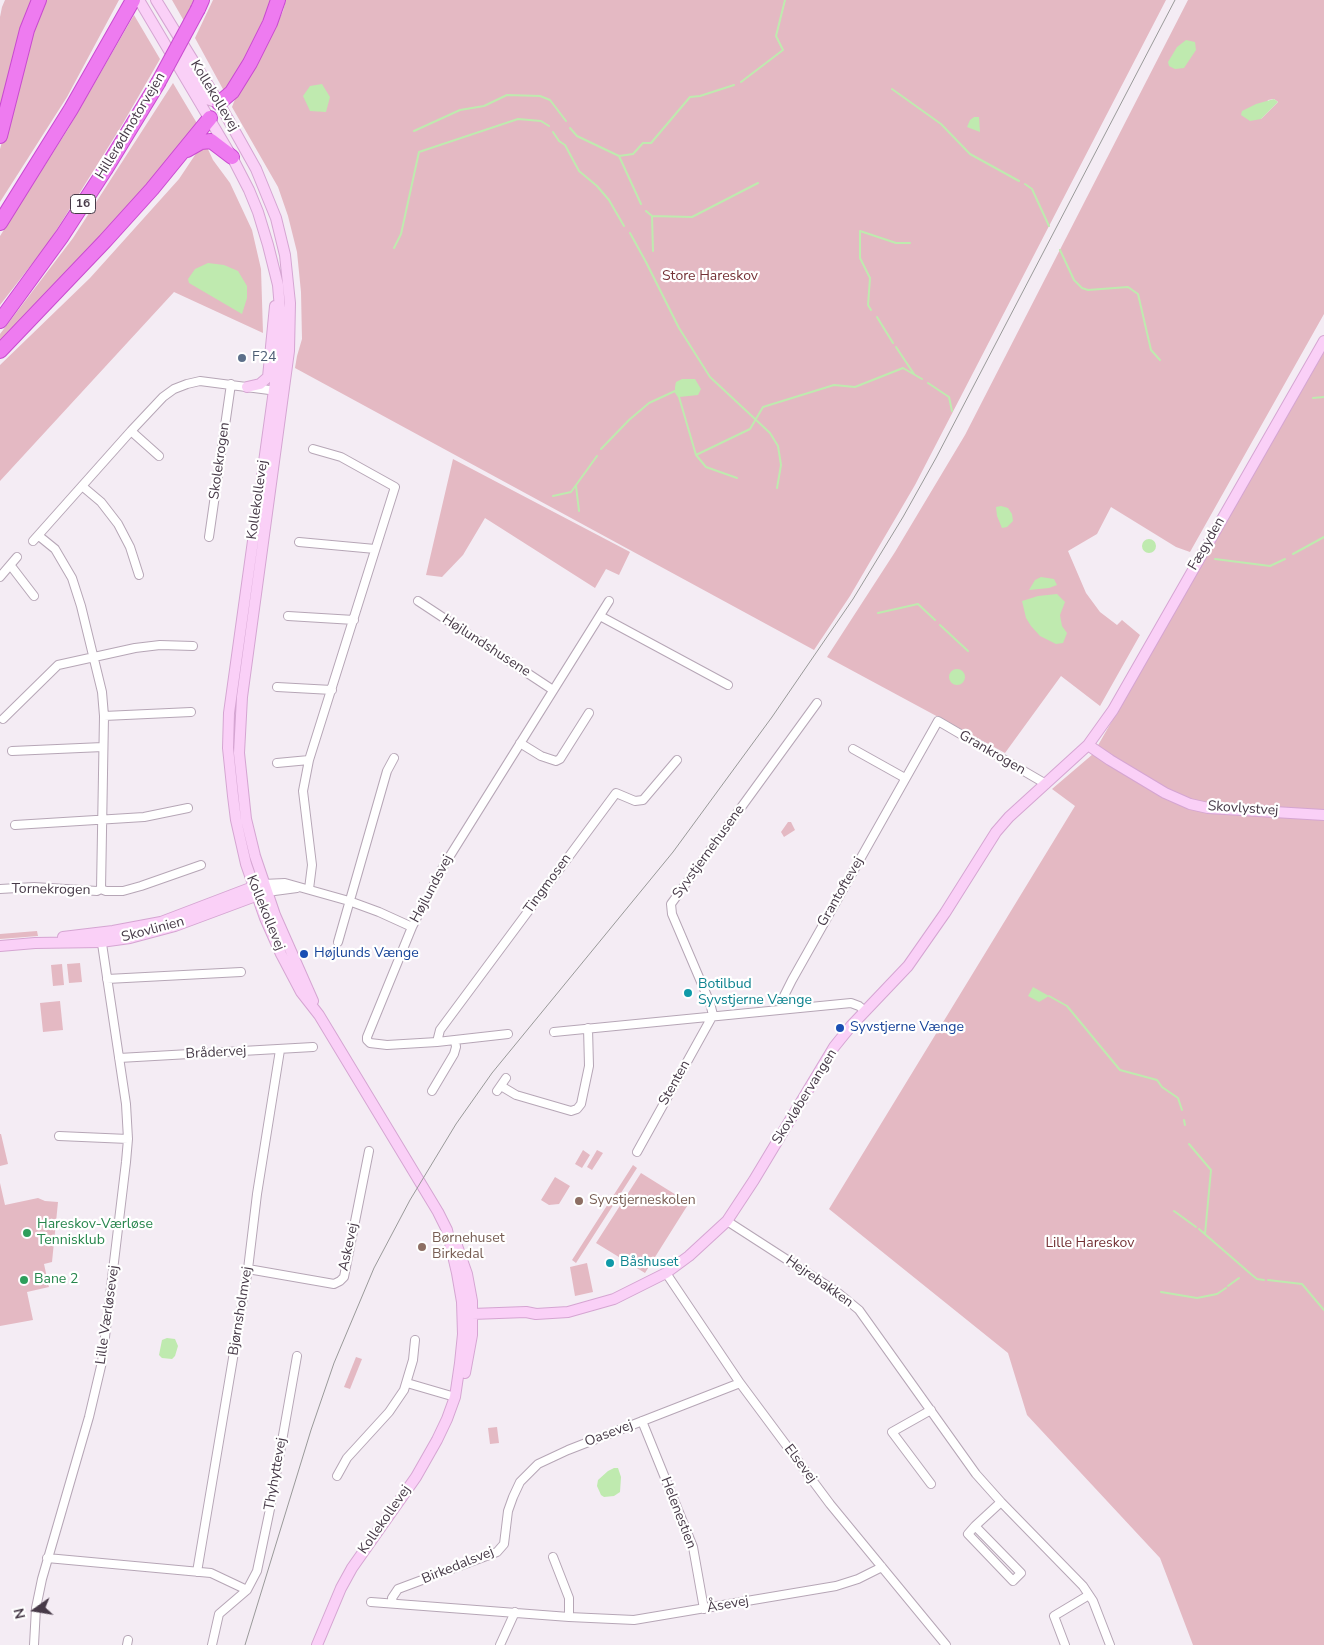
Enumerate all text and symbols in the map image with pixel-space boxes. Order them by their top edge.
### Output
street label: Kollekollevej [186,57,242,135]
street label: Hillerødmotorvejen [93,70,169,182]
road number: 16 [70,194,96,213]
park label: Store Hareskov [662,269,758,285]
place label: F24 [252,350,276,366]
marker: F24 [236,352,248,364]
street label: Skolekrogen [206,421,234,501]
street label: Kollekollevej [244,459,272,541]
street label: Fægyden [1185,515,1229,573]
street label: Højlundshusene [439,611,533,681]
street label: Grankrogen [956,727,1028,779]
street label: Skovlystvej [1207,798,1279,820]
street label: Syvstjernehusene [670,802,748,902]
street label: Tingmosen [521,851,575,917]
street label: Højlundsvej [407,852,457,926]
street label: Grantoftevej [814,854,868,930]
street label: Kollekollevej [242,873,288,953]
street label: Tornekrogen [11,881,91,899]
street label: Skovlinien [120,914,186,946]
place label: Højlunds Vænge [314,946,419,962]
marker: Højlunds Vænge [298,948,310,960]
place label: Botilbud Syvstjerne Vænge [698,977,812,1010]
marker: Botilbud Syvstjerne Vænge [682,987,694,999]
place label: Syvstjerne Vænge [850,1020,964,1036]
marker: Syvstjerne Vænge [834,1022,846,1034]
street label: Brådervej [185,1043,247,1063]
street label: Skovløbervangen [769,1046,841,1148]
street label: Stenten [656,1057,694,1109]
place label: Syvstjerneskolen [589,1193,696,1209]
marker: Syvstjerneskolen [573,1195,585,1207]
place label: Hareskov-Værløse Tennisklub [37,1217,153,1250]
street label: Askevej [336,1221,362,1273]
marker: Hareskov-Værløse Tennisklub [21,1227,33,1239]
place label: Børnehuset Birkedal [432,1231,505,1264]
park label: Lille Hareskov [1045,1236,1135,1252]
marker: Børnehuset Birkedal [416,1241,428,1253]
street label: Hejrebakken [782,1253,856,1311]
place label: Båshuset [620,1255,679,1271]
marker: Båshuset [604,1257,616,1269]
street label: Lille Værløsevej [93,1264,123,1366]
street label: Bjørnsholmvej [226,1265,256,1357]
place label: Bane 2 [34,1272,78,1288]
marker: Bane 2 [18,1274,30,1286]
street label: Oasevej [583,1417,635,1451]
street label: Thyhyttevej [261,1436,291,1512]
street label: Elsevej [780,1441,820,1487]
street label: Helenestien [657,1475,699,1551]
street label: Kollekollevej [355,1482,415,1558]
street label: Birkedalsvej [420,1544,496,1588]
north arrow [10,1585,60,1635]
street label: Åsevej [706,1593,750,1617]
text: N [9,1606,30,1621]

